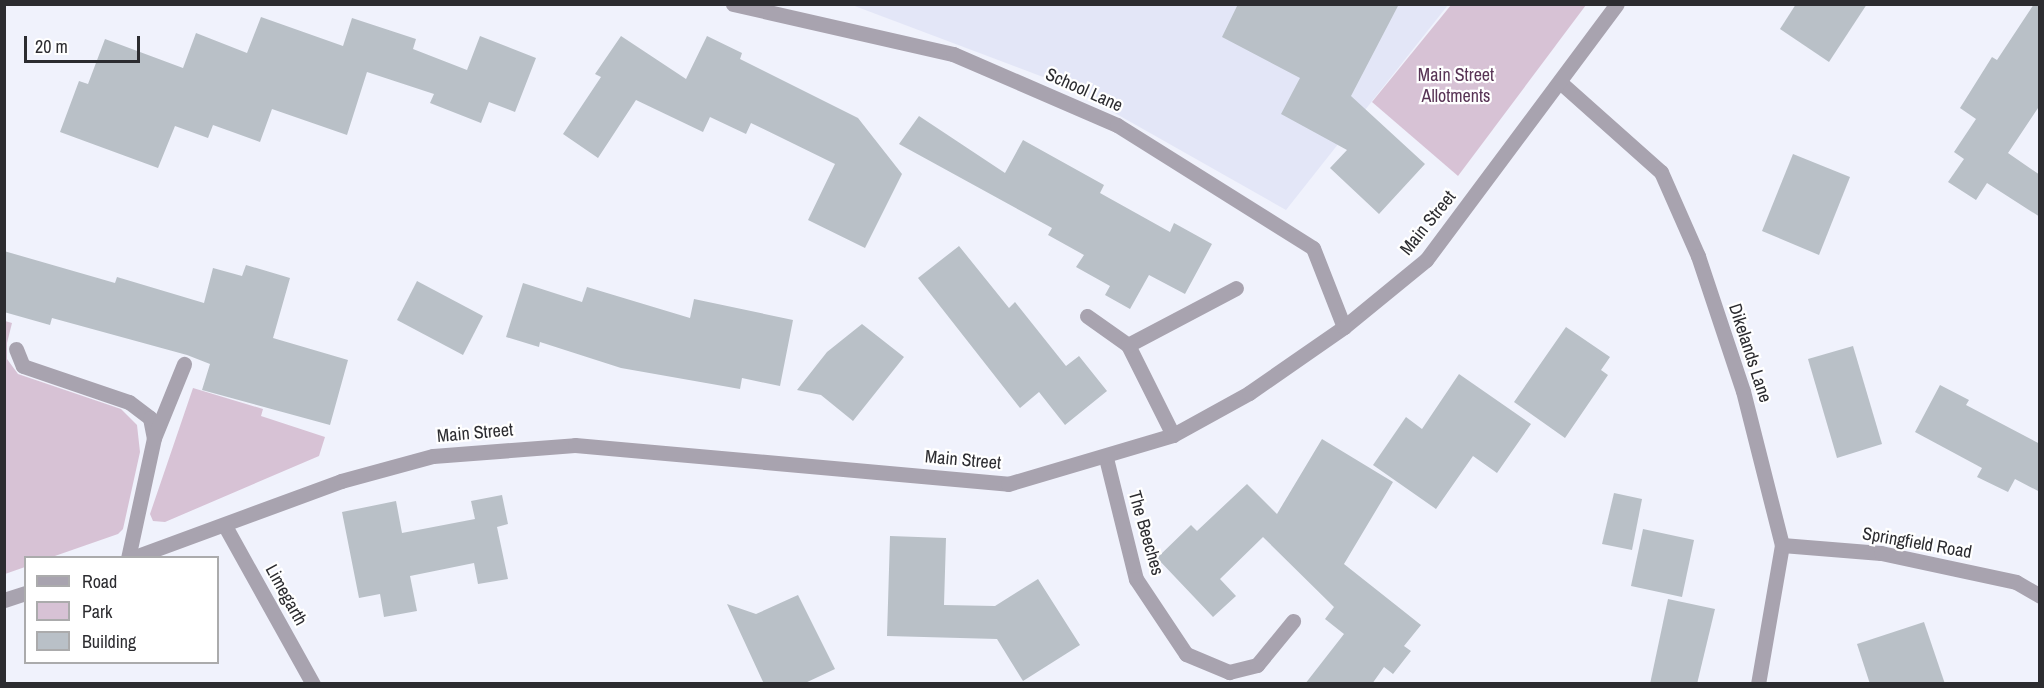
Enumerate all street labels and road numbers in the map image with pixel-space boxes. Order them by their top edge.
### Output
street label: School Lane [1042,63,1126,117]
street label: Main Street [1396,187,1460,259]
street label: Dikelands Lane [1724,301,1776,405]
street label: Main Street [436,419,514,447]
street label: Main Street [924,446,1002,474]
street label: The Beeches [1124,488,1168,578]
street label: Springfield Road [1861,523,1973,563]
street label: Limegarth [260,561,312,629]

